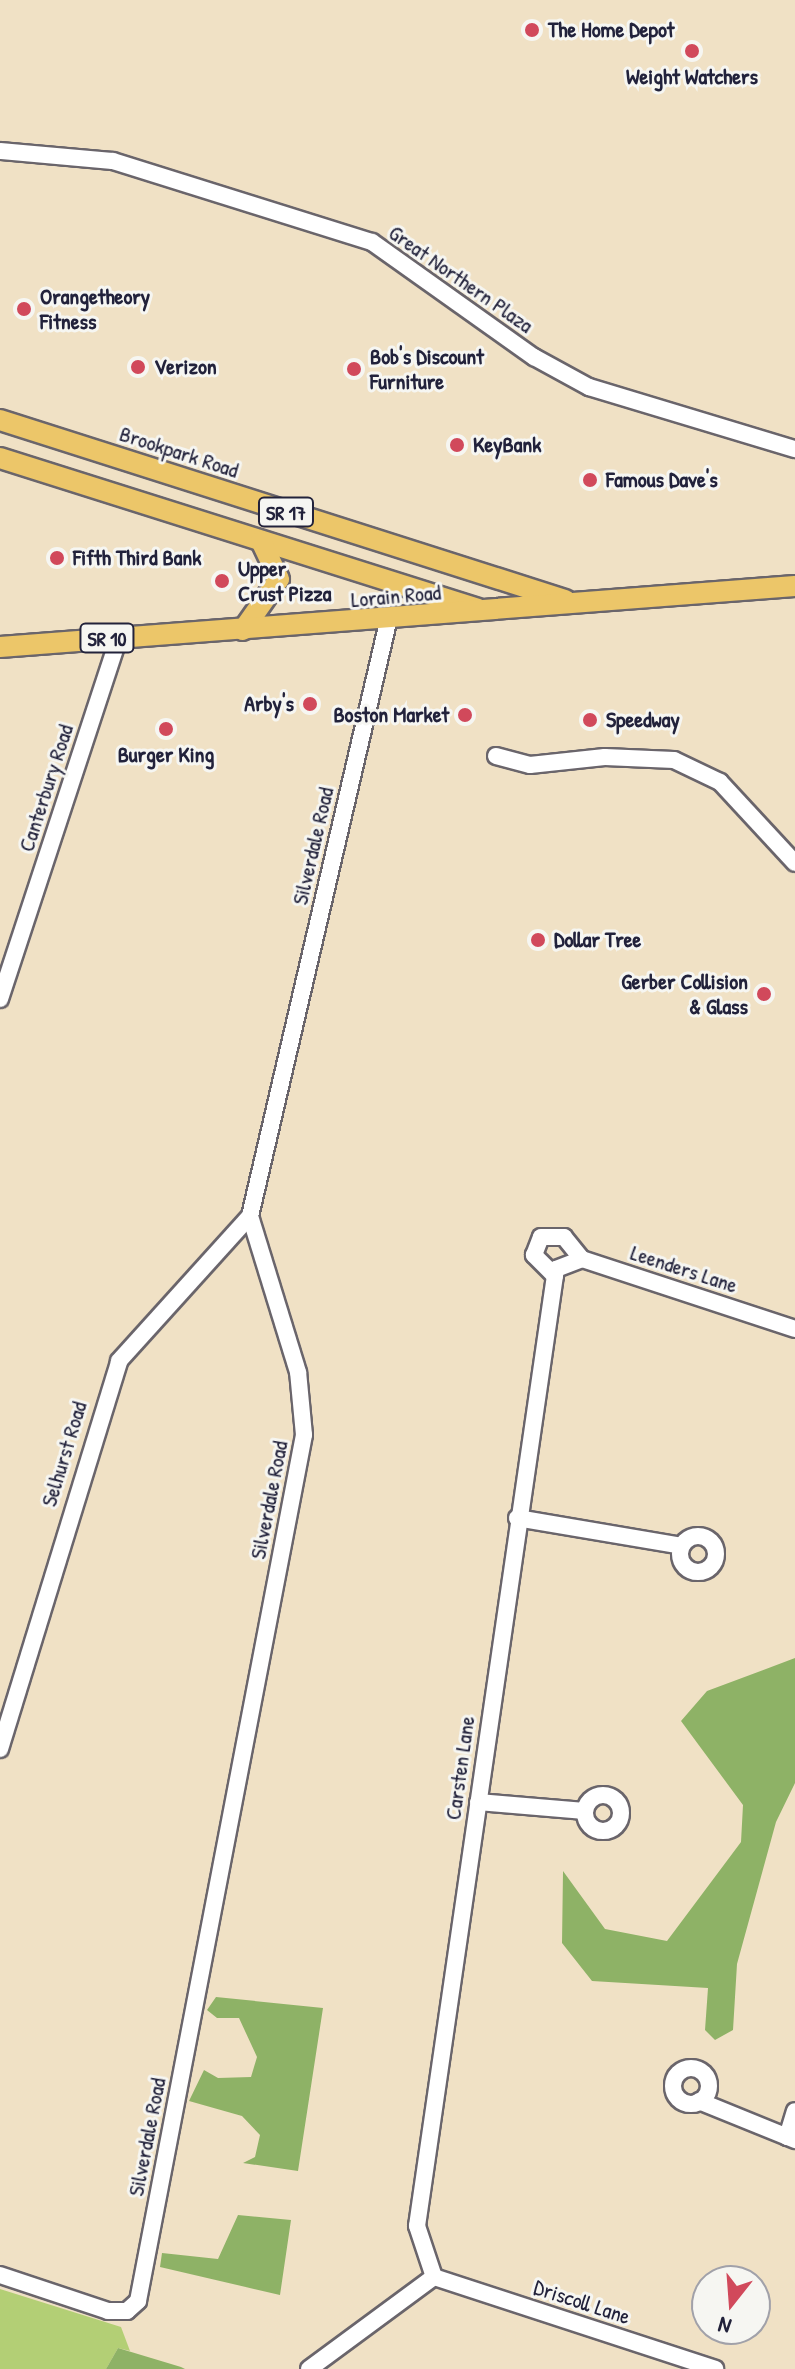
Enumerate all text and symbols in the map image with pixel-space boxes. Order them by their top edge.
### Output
place label: The Home Depot [548,17,674,43]
marker: The Home Depot [523,21,541,39]
marker: Weight Watchers [683,42,701,60]
place label: Weight Watchers [626,64,758,90]
street label: Great Northern Plaza [384,219,538,339]
place label: Orangetheory Fitness [40,283,150,334]
marker: Orangetheory Fitness [15,300,33,318]
place label: Bob's Discount Furniture [370,343,484,394]
place label: Verizon [154,354,217,380]
marker: Verizon [129,358,147,376]
marker: Bob's Discount Furniture [345,360,363,378]
street label: Brookpark Road [116,420,242,484]
place label: KeyBank [473,432,541,458]
marker: KeyBank [448,436,466,454]
place label: Famous Dave's [606,467,718,493]
marker: Famous Dave's [581,471,599,489]
road number: SR 17 [256,496,316,528]
place label: Fifth Third Bank [73,545,201,571]
marker: Fifth Third Bank [48,549,66,567]
place label: Upper Crust Pizza [238,555,331,606]
marker: Upper Crust Pizza [213,572,231,590]
street label: Lorain Road [350,579,442,613]
road number: SR 10 [79,622,135,654]
place label: Arby's [244,691,294,717]
marker: Arby's [301,695,319,713]
place label: Boston Market [333,702,449,728]
marker: Boston Market [456,706,474,724]
place label: Speedway [606,707,680,733]
marker: Speedway [581,711,599,729]
marker: Burger King [157,720,175,738]
street label: Canterbury Road [13,721,79,855]
place label: Burger King [118,742,214,768]
street label: Silverdale Road [287,785,339,907]
place label: Dollar Tree [554,927,641,953]
marker: Dollar Tree [529,931,547,949]
place label: Gerber Collision & Glass [621,968,748,1020]
marker: Gerber Collision & Glass [755,985,773,1003]
street label: Leenders Lane [627,1239,741,1299]
street label: Selhurst Road [36,1398,92,1510]
street label: Silverdale Road [245,1439,293,1561]
street label: Carsten Lane [440,1714,480,1822]
street label: Silverdale Road [123,2076,171,2198]
north arrow [691,2265,771,2345]
street label: Driscoll Lane [530,2274,634,2330]
text: N [715,2310,735,2342]

